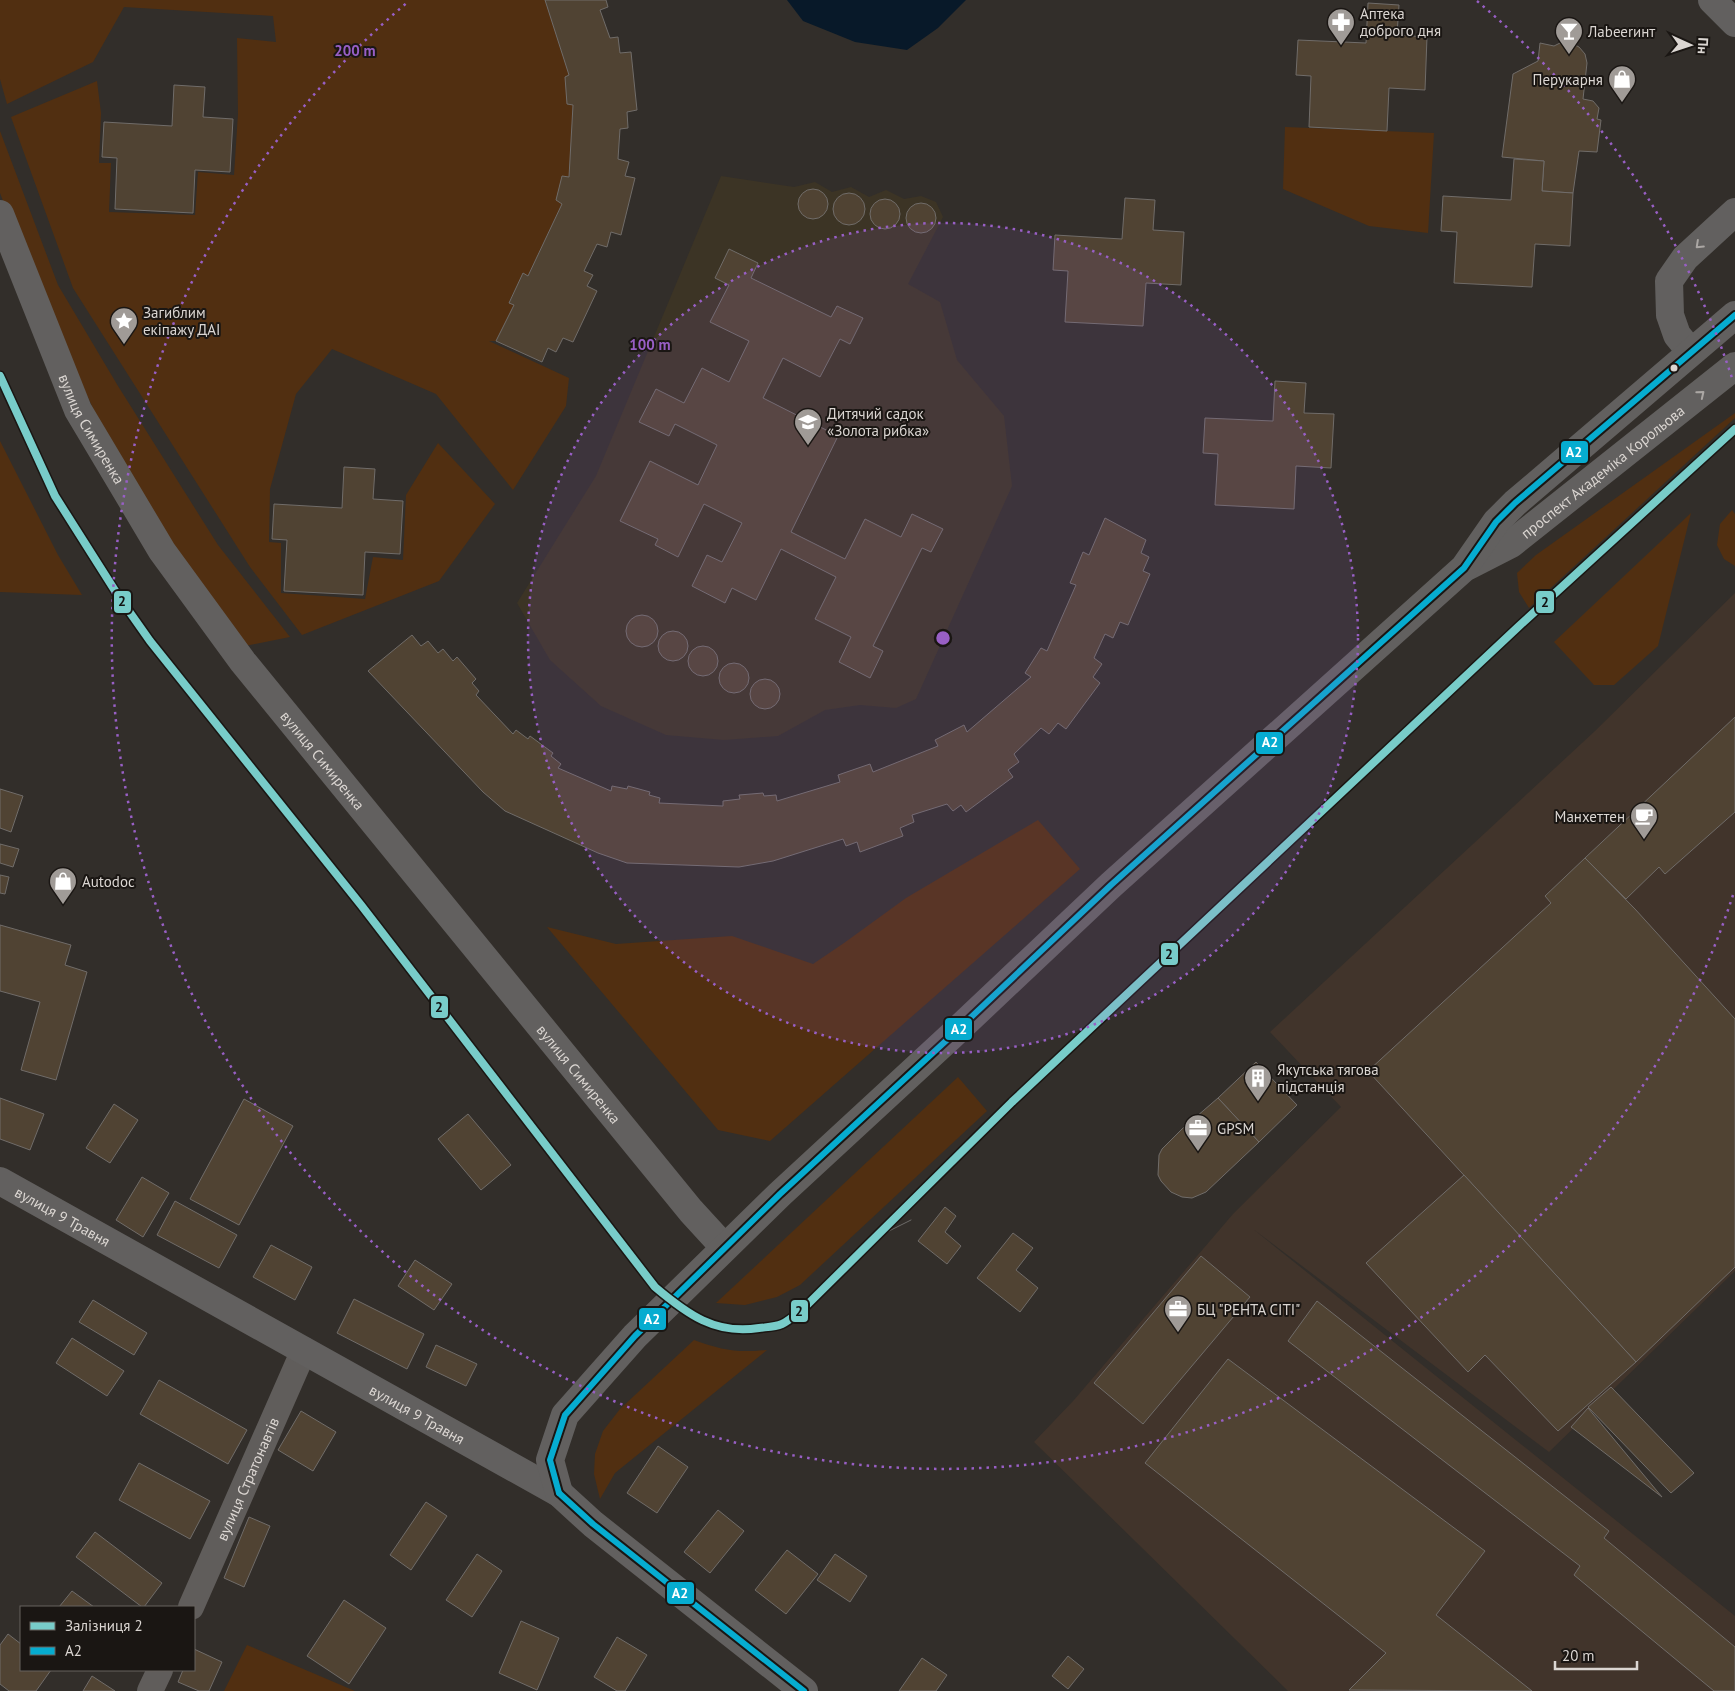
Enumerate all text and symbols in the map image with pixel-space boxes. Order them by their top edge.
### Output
place label: Аптека доброго дня [1360,4,1441,40]
pharmacy icon: Аптека доброго дня [1326,7,1356,46]
bar icon: Лаbeerинт [1554,16,1584,55]
north arrow [1665,20,1715,70]
place label: Лаbeerинт [1587,22,1655,41]
text: Пн [1694,37,1712,54]
text: 200 m [334,41,376,60]
shop icon: Перукарня [1607,64,1637,103]
place label: Перукарня [1533,70,1603,89]
one-way arrow [1696,239,1705,248]
place label: Загиблим екіпажу ДАІ [143,303,220,339]
place icon: Загиблим екіпажу ДАІ [109,306,139,345]
text: 100 m [629,335,671,354]
unlabelled marker [1669,363,1679,373]
street label: вулиця Симиренка [55,371,129,487]
one-way arrow [1695,392,1704,400]
street label: проспект Академіка Корольова [1517,400,1688,542]
place label: Дитячий садок «Золота рибка» [827,404,929,440]
school or university icon: Дитячий садок «Золота рибка» [793,407,823,446]
line badge: А2 [1560,440,1589,464]
text: А2 [1566,443,1582,461]
line badge: 2 [113,590,132,614]
line badge: 2 [1535,590,1555,614]
text: 2 [118,592,126,610]
text: 2 [1541,593,1549,611]
centre of rings [934,629,952,647]
street label: вулиця Симиренка [277,707,369,814]
line badge: А2 [1255,731,1284,755]
text: А2 [1262,733,1278,751]
cafe icon: Манхеттен [1629,801,1659,840]
place label: Манхеттен [1555,807,1625,826]
shop icon: Autodoc [48,866,78,905]
place label: Autodoc [82,872,135,891]
line badge: 2 [1160,942,1179,966]
text: 2 [1165,945,1173,963]
line badge: 2 [430,995,449,1019]
text: 2 [435,998,443,1016]
line badge: А2 [944,1017,973,1041]
street label: вулиця Симиренка [533,1020,625,1127]
text: А2 [951,1020,967,1038]
place label: Якутська тягова підстанція [1277,1060,1379,1096]
building icon: Якутська тягова підстанція [1243,1063,1273,1102]
office icon: GPSM [1183,1113,1213,1152]
place label: GPSM [1217,1119,1254,1138]
street label: вулиця 9 Травня [12,1182,114,1250]
office icon: БЦ "РЕНТА СІТІ" [1163,1294,1193,1333]
line badge: 2 [790,1299,809,1323]
place label: БЦ "РЕНТА СІТІ" [1197,1300,1300,1319]
text: 2 [795,1302,803,1320]
line badge: А2 [638,1307,667,1331]
text: А2 [644,1310,660,1328]
street label: вулиця 9 Травня [366,1380,468,1448]
street label: вулиця Стратонавтів [212,1414,283,1544]
line badge: А2 [666,1581,695,1605]
text: А2 [672,1584,688,1602]
legend [20,1606,195,1671]
text: Залізниця 2 [65,1616,143,1635]
scale bar [1555,1638,1638,1670]
text: А2 [65,1641,82,1660]
text: 20 m [1562,1646,1595,1665]

